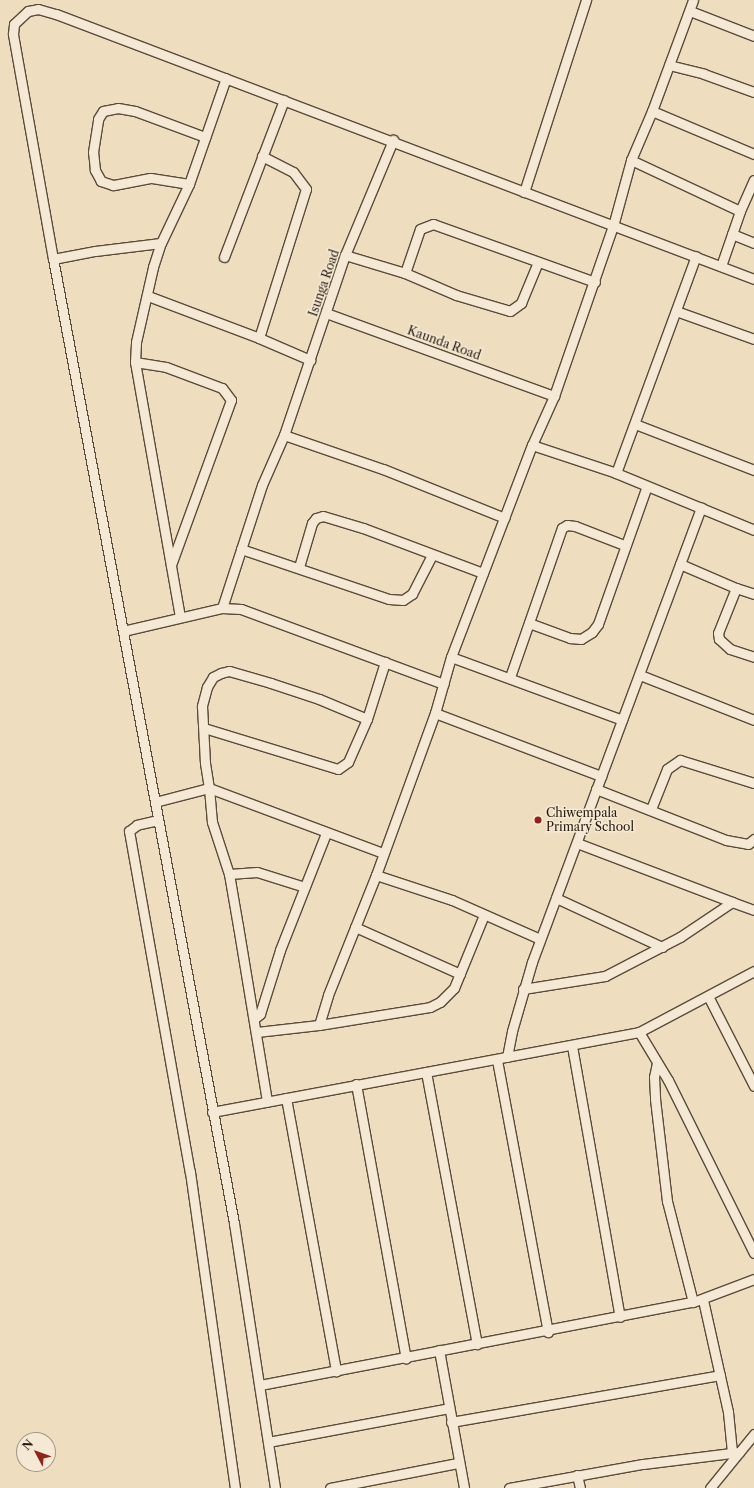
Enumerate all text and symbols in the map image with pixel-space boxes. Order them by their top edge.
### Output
street label: Isunga Road [306,248,342,318]
street label: Kaunda Road [405,323,483,363]
place label: Chiwempala Primary School [546,806,634,834]
marker: Chiwempala Primary School [533,815,543,825]
north arrow [16,1432,56,1472]
text: N [19,1437,36,1453]

